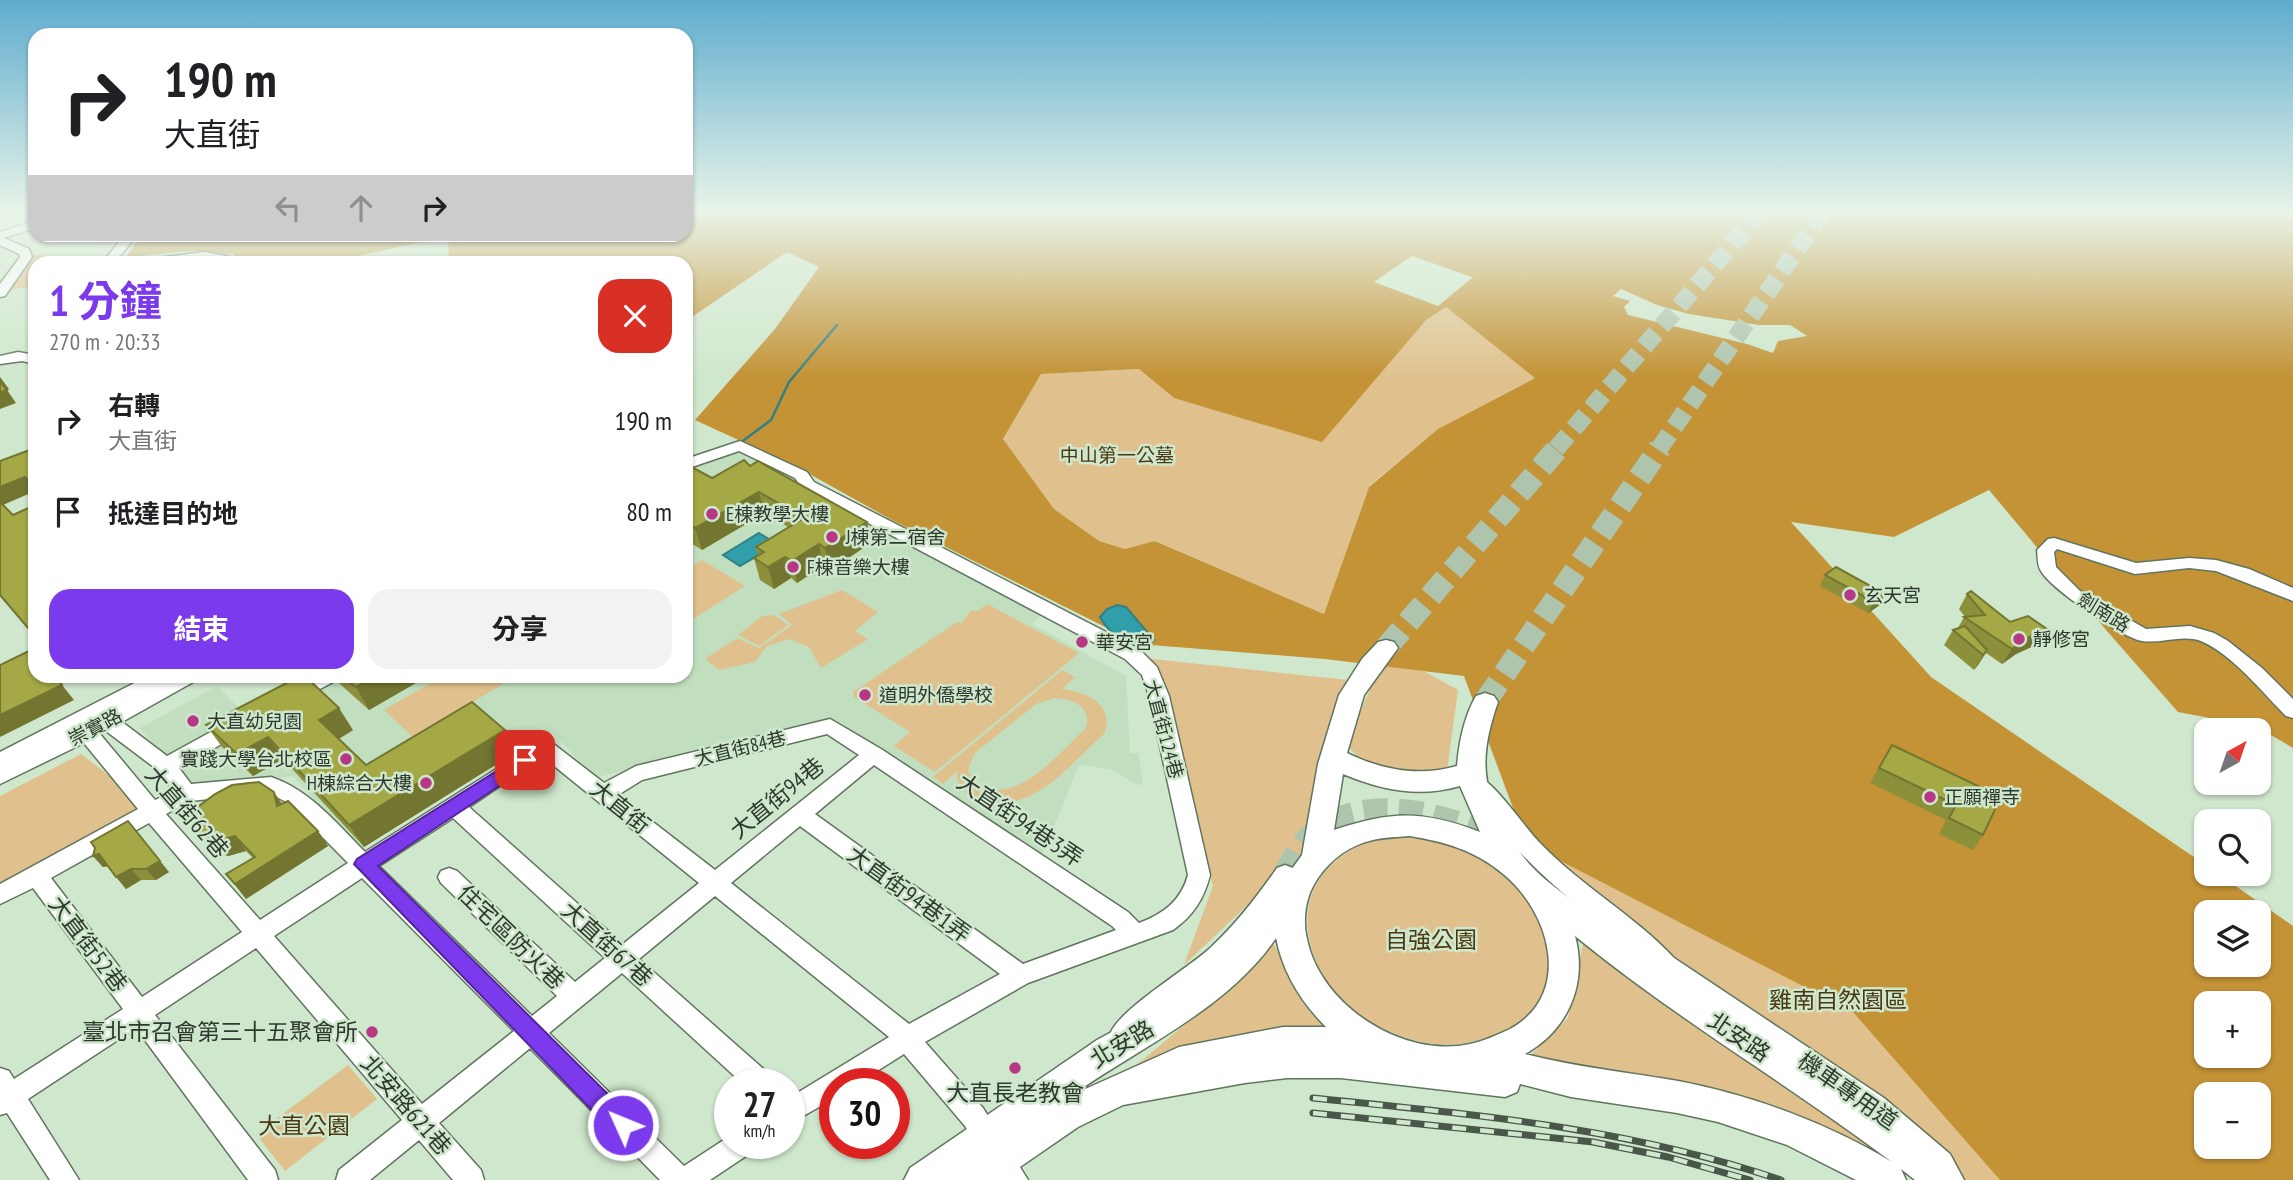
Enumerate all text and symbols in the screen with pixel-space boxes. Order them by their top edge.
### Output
text: 190 m [164,47,277,111]
icon: right [49,56,140,147]
text: 大直街 [164,113,260,155]
icon: left [269,189,307,227]
icon: ahead [342,189,380,227]
icon: right [415,189,453,227]
text: 1 分鐘 [49,273,162,328]
button: close [598,279,672,353]
text: 270 m · 20:33 [49,327,161,356]
text: 右轉 [108,389,160,422]
icon: right [49,402,87,440]
text: 190 m [614,404,672,437]
text: 大直街 [108,426,177,455]
park label: 中山第一公墓 [1060,443,1174,467]
icon: arrive [49,493,87,531]
text: 80 m [626,495,672,528]
text: 抵達目的地 [108,497,238,530]
place label: E棟教學大樓 [726,502,829,526]
marker: E棟教學大樓 [704,506,720,522]
place label: J棟第二宿舍 [845,525,946,549]
marker: J棟第二宿舍 [824,529,840,545]
place label: F棟音樂大樓 [807,555,910,579]
marker: F棟音樂大樓 [785,559,801,575]
place label: 玄天宮 [1864,583,1921,607]
marker: 玄天宮 [1842,587,1858,603]
street label: 劍南路 [2073,587,2135,637]
button: 結束 [49,589,354,669]
button: 分享 [368,589,672,669]
place label: 靜修宮 [2033,627,2090,651]
place label: 華安宮 [1096,630,1153,654]
marker: 靜修宮 [2011,631,2027,647]
marker: 華安宮 [1074,634,1090,650]
street label: 大直街124巷 [1139,677,1189,781]
place label: 道明外僑學校 [879,683,993,707]
marker: 道明外僑學校 [857,687,873,703]
street label: 崇實路 [64,703,126,751]
place label: 大直幼兒園 [207,709,302,733]
marker: 大直幼兒園 [185,713,201,729]
north arrow [2194,718,2272,794]
map controls [2194,718,2271,1159]
street label: 大直街84巷 [692,725,788,771]
pin [495,730,555,790]
icon: arrive [506,741,544,779]
place label: 實踐大學台北校區 [180,747,332,771]
marker: 實踐大學台北校區 [338,751,354,767]
street label: 大直街94巷 [724,751,830,844]
street label: 大直街62巷 [139,760,235,864]
street label: 大直街94巷3弄 [952,767,1089,872]
place label: H棟綜合大樓 [307,771,412,795]
street label: 大直街 [584,774,656,840]
marker: H棟綜合大樓 [418,775,434,791]
place label: 正願禪寺 [1944,785,2020,809]
marker: 正願禪寺 [1922,789,1938,805]
button: search [2194,809,2271,886]
street label: 大直街94巷1弄 [842,839,977,948]
street label: 住宅區防火巷 [452,878,571,995]
street label: 大直街52巷 [43,890,134,997]
street label: 大直街67巷 [556,895,659,992]
button: layers [2194,900,2271,977]
park label: 自強公園 [1385,925,1477,954]
park label: 雞南自然園區 [1769,985,1907,1014]
button: + [2194,991,2271,1068]
street label: 北安路 [1703,1005,1776,1068]
street label: 北安路 [1085,1013,1159,1074]
place label: 臺北市召會第三十五聚會所 [82,1017,358,1046]
marker: 臺北市召會第三十五聚會所 [364,1024,380,1040]
street label: 機車專用道 [1793,1046,1904,1135]
street label: 北安路621巷 [355,1049,458,1161]
marker: 大直長老教會 [1007,1060,1023,1076]
speed limit sign: 30 [819,1068,910,1159]
place label: 大直長老教會 [946,1078,1084,1107]
text: 27 [743,1081,776,1127]
button: − [2194,1082,2271,1159]
position arrow [586,1088,660,1162]
park label: 大直公園 [258,1111,350,1140]
text: km/h [744,1119,775,1142]

